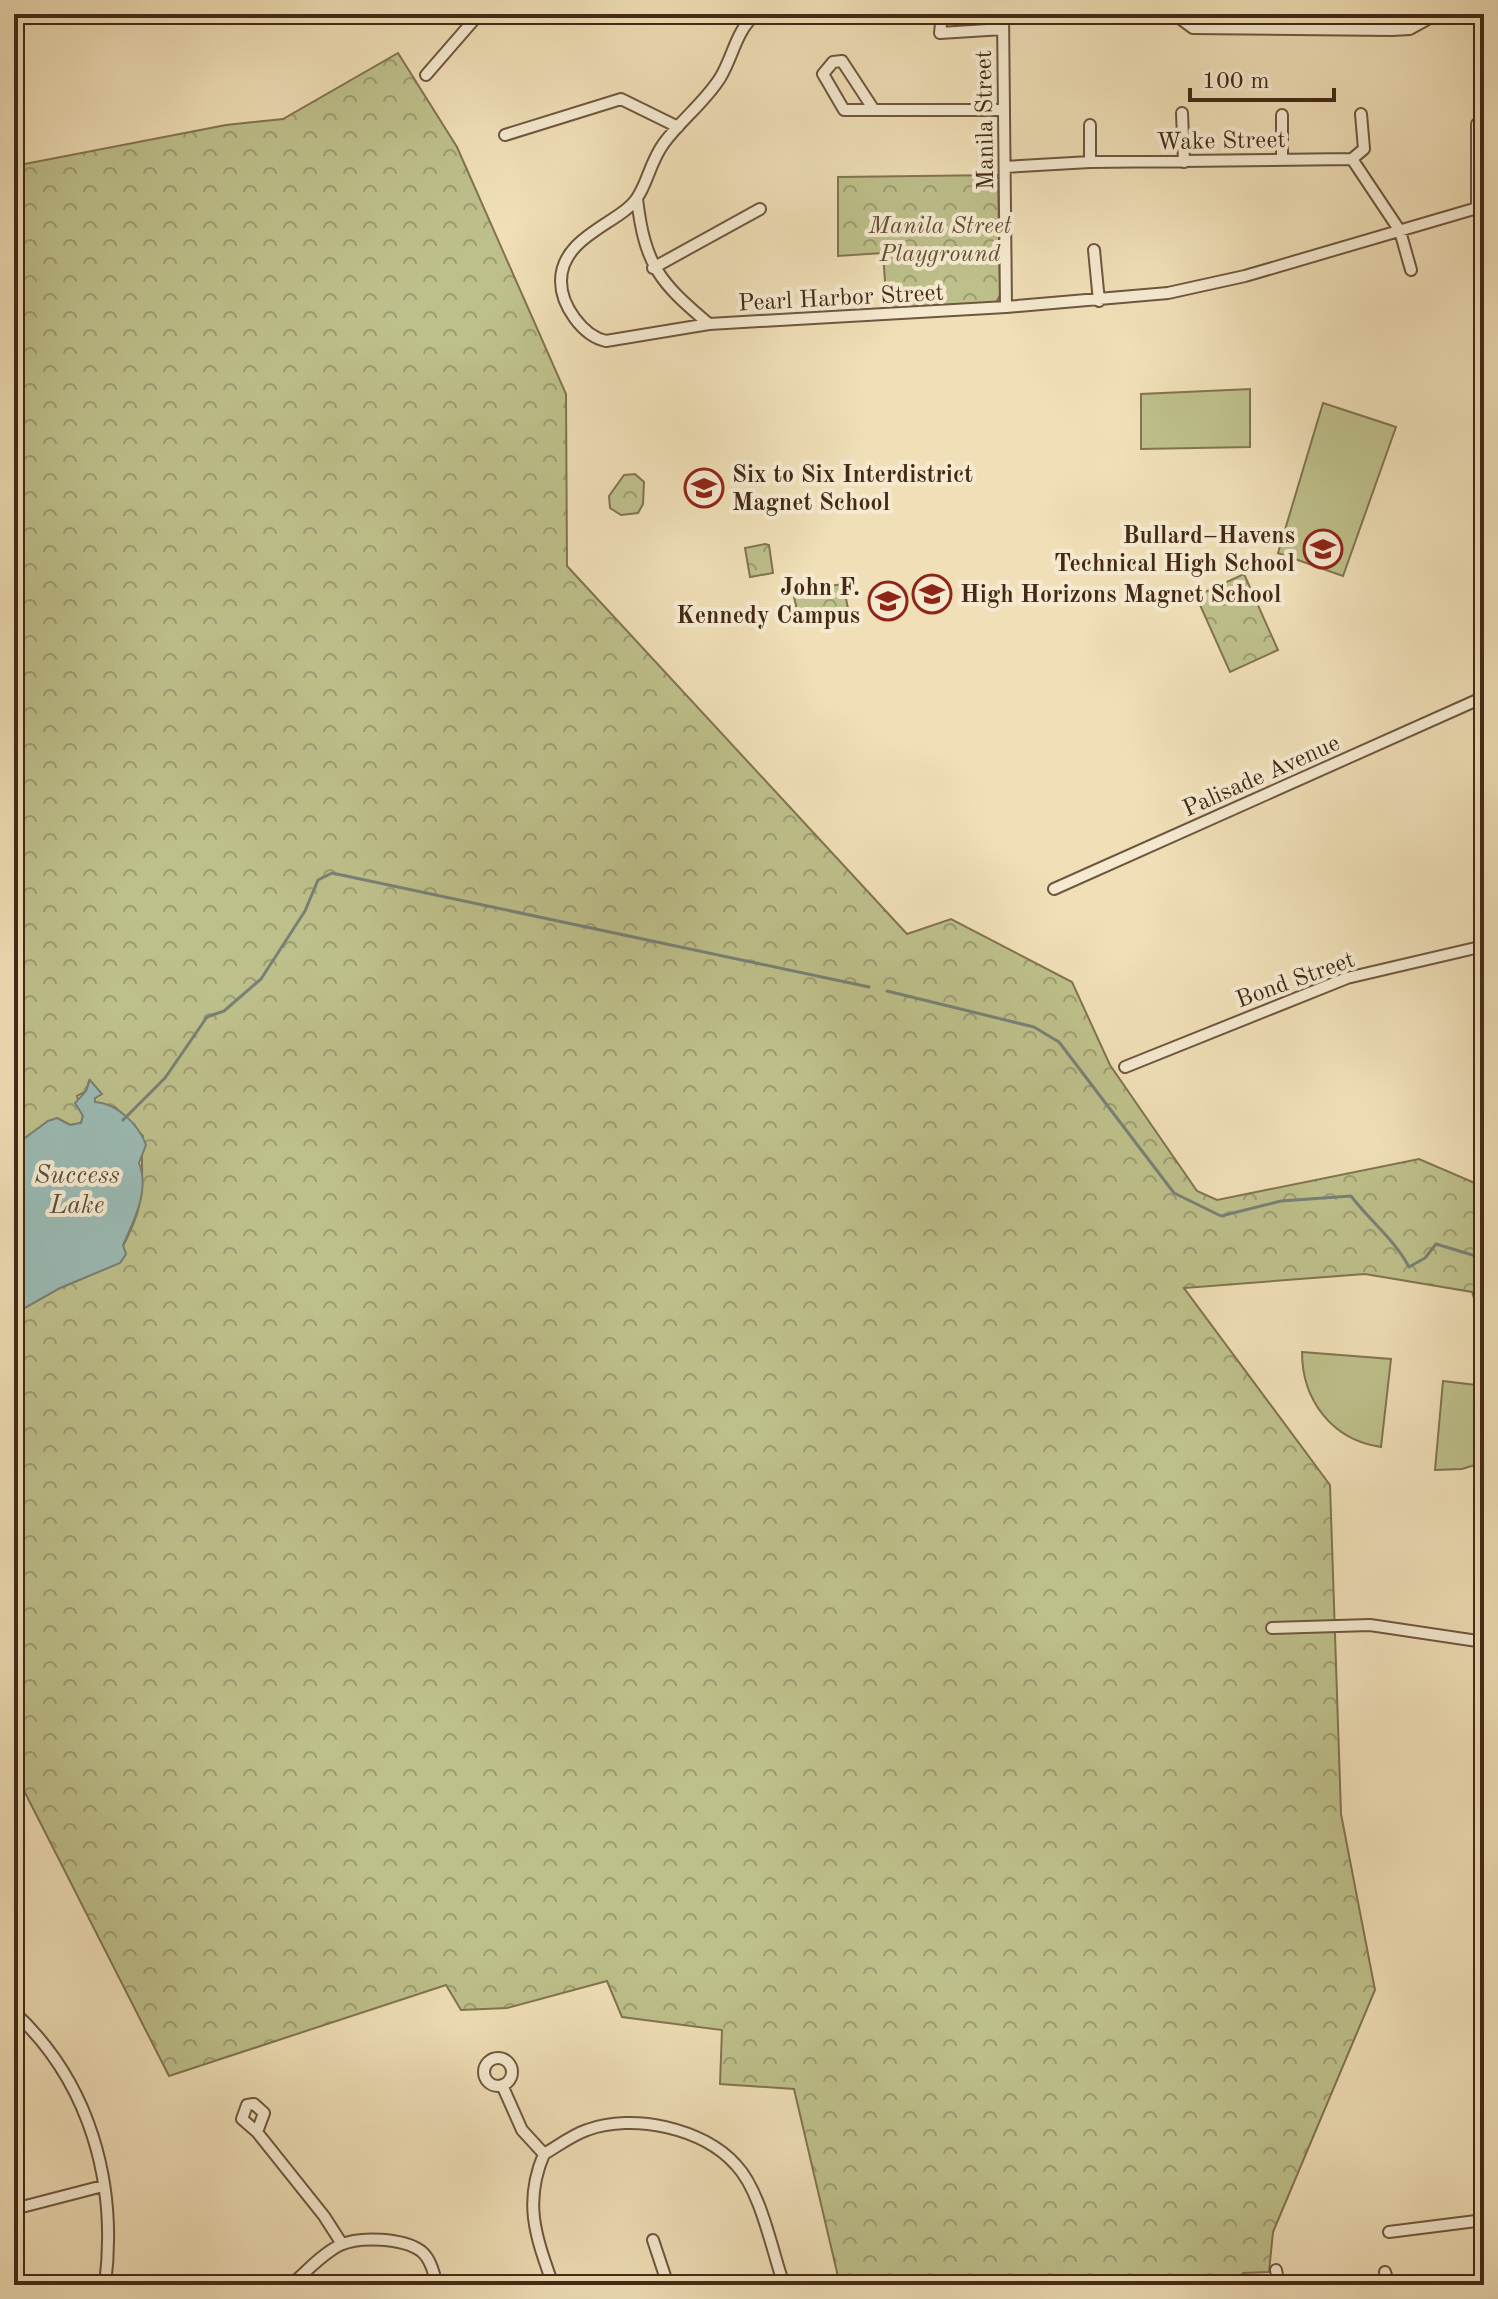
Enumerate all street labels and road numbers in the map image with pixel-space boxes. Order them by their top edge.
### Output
street label: Manila Street [973,50,999,190]
street label: Wake Street [1156,129,1286,155]
street label: Pearl Harbor Street [738,282,945,316]
street label: Palisade Avenue [1180,732,1344,822]
street label: Bond Street [1233,948,1358,1013]

